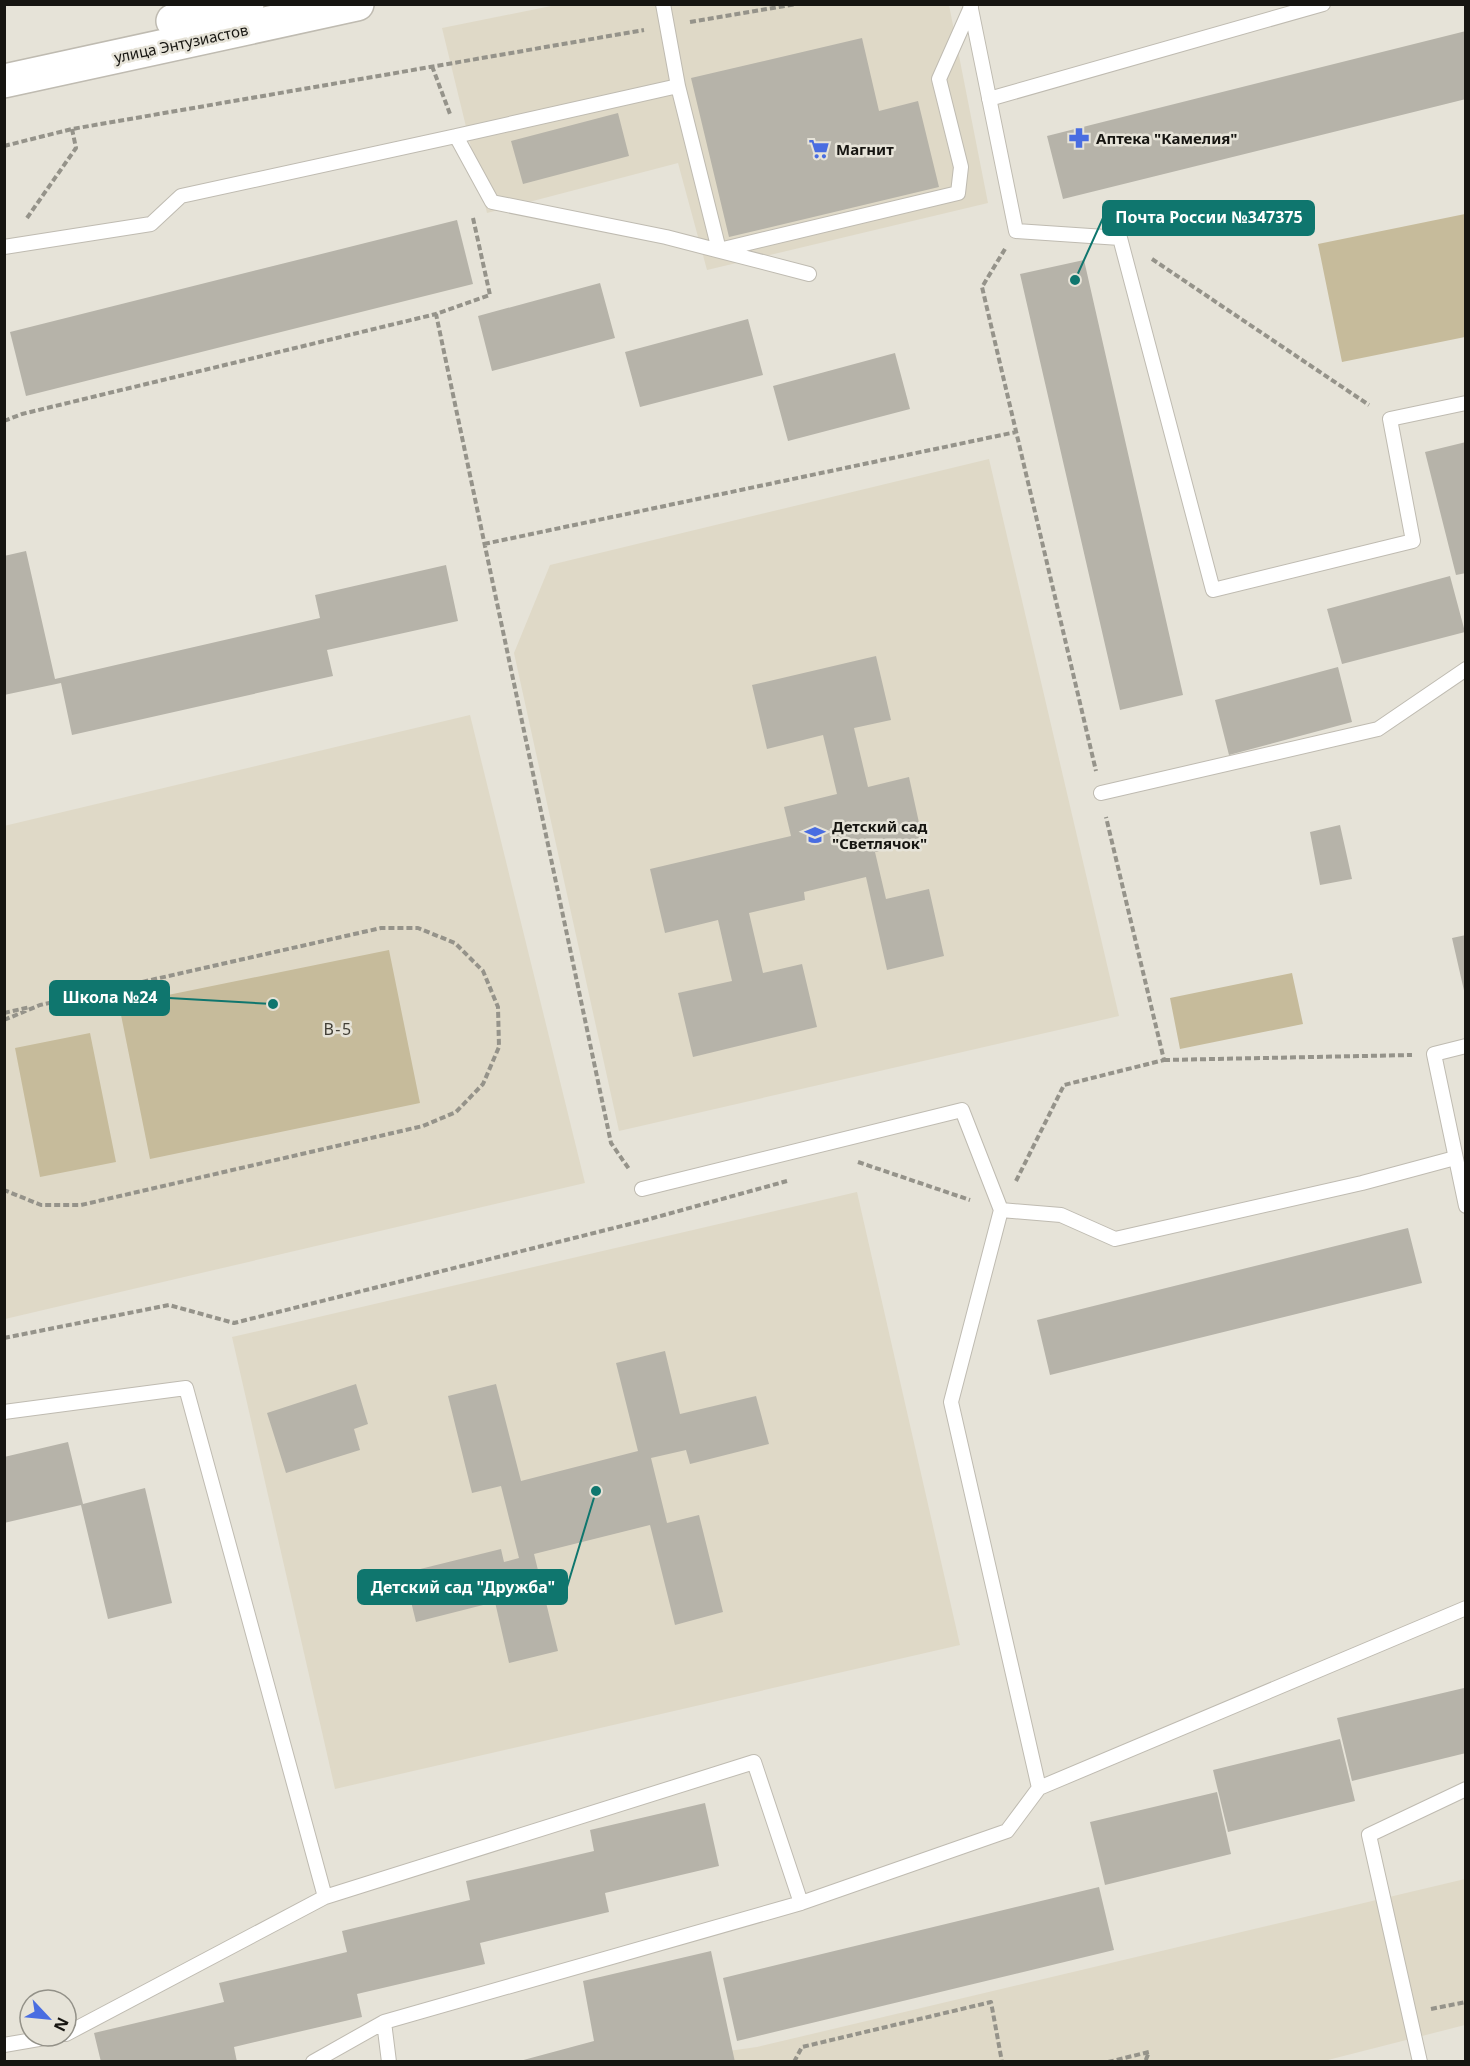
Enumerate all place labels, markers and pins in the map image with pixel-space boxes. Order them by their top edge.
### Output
pharmacy icon: Аптека "Камелия" [1067,126,1091,150]
place label: Аптека "Камелия" [1096,128,1238,148]
supermarket icon: Магнит [807,137,831,161]
place label: Магнит [836,139,894,159]
callout: Почта России №347375 [1103,201,1314,235]
place label: Детский сад "Светлячок" [832,816,928,853]
school or university icon: Детский сад "Светлячок" [803,823,827,847]
callout: Школа №24 [50,981,169,1015]
callout: Детский сад "Дружба" [358,1570,567,1604]

